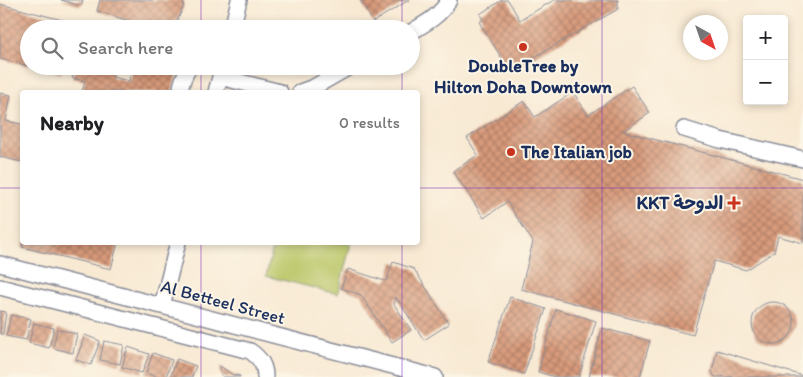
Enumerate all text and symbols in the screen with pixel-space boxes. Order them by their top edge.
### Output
north arrow [683,15,728,60]
map controls [743,15,788,105]
button: + [743,15,788,60]
search box [20,20,420,75]
icon: search [38,34,66,62]
text: Search here [78,36,173,59]
marker: DoubleTree by Hilton Doha Downtown [517,41,529,53]
place label: DoubleTree by Hilton Doha Downtown [434,55,613,98]
button: − [743,60,788,105]
text: Nearby [40,110,104,135]
text: 0 results [339,113,400,132]
place label: The Italian job [520,141,632,163]
marker: The Italian job [505,146,517,158]
place label: KKT الدوحة [636,192,723,214]
marker: KKT الدوحة [727,196,741,210]
street label: Al Betteel Street [158,275,288,329]

